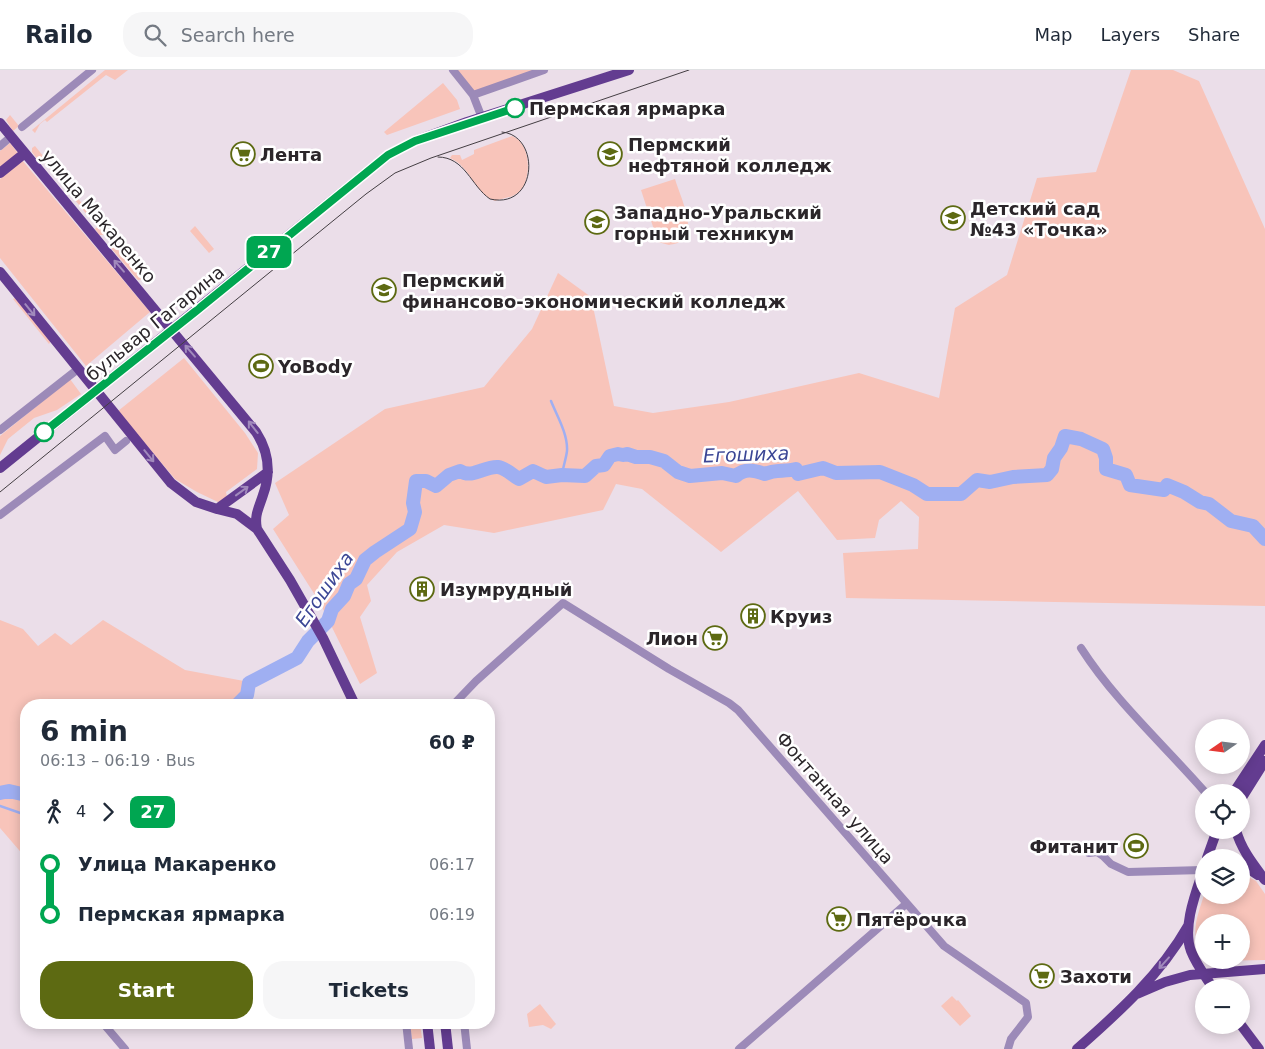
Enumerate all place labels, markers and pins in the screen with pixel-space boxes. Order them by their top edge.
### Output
marker: Пермская ярмарка [505,98,525,118]
place label: Пермская ярмарка [529,98,725,119]
place label: Пермский нефтяной колледж [628,134,832,176]
supermarket icon: Лента [230,141,256,167]
school or university icon: Пермский нефтяной колледж [597,141,623,167]
place label: Лента [260,144,322,165]
place label: Детский сад №43 «Точка» [970,198,1108,240]
place label: Западно-Уральский горный техникум [614,202,822,244]
school or university icon: Детский сад №43 «Точка» [940,205,966,231]
school or university icon: Западно-Уральский горный техникум [584,209,610,235]
place label: Пермский финансово-экономический колледж [402,270,786,312]
school or university icon: Пермский финансово-экономический колледж [371,277,397,303]
sports icon: YoBody [248,353,274,379]
place label: YoBody [277,356,353,377]
unlabelled marker [34,422,54,442]
building icon: Изумрудный [409,576,435,602]
place label: Изумрудный [440,579,572,600]
building icon: Круиз [740,603,766,629]
place label: Круиз [770,606,832,627]
supermarket icon: Лион [702,625,728,651]
place label: Лион [646,628,698,649]
sports icon: Фитанит [1123,833,1149,859]
place label: Фитанит [1029,836,1119,857]
supermarket icon: Пятёрочка [826,906,852,932]
place label: Пятёрочка [856,909,967,930]
supermarket icon: Захоти [1029,963,1055,989]
place label: Захоти [1060,966,1132,987]

